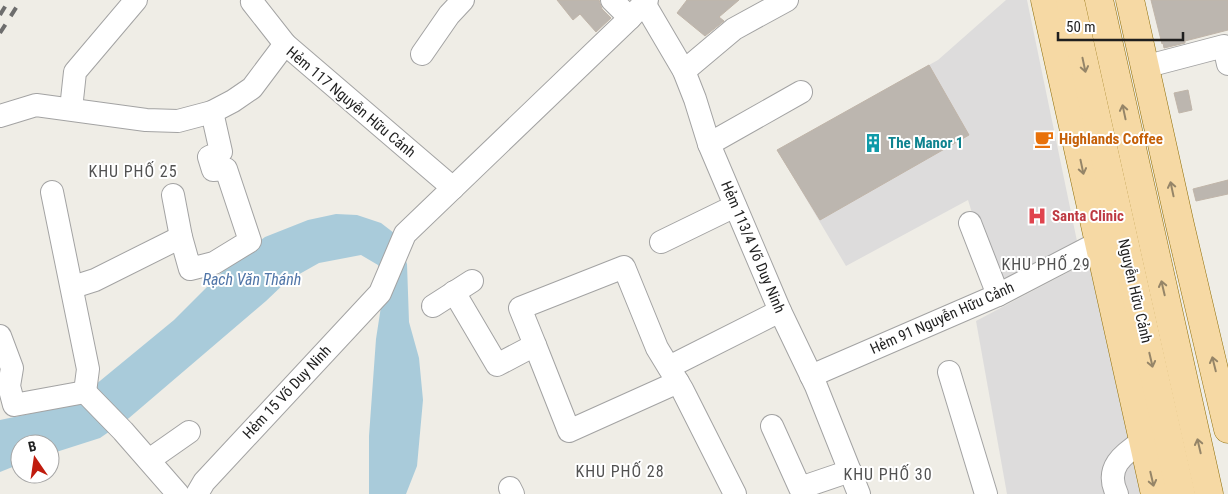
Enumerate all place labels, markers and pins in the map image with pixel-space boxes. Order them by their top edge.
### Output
cafe icon: Highlands Coffee [1033,128,1055,150]
place label: Highlands Coffee [1059,130,1163,148]
building icon: The Manor 1 [862,132,884,154]
place label: The Manor 1 [888,134,963,152]
hospital icon: Santa Clinic [1026,205,1048,227]
place label: Santa Clinic [1052,207,1124,225]

